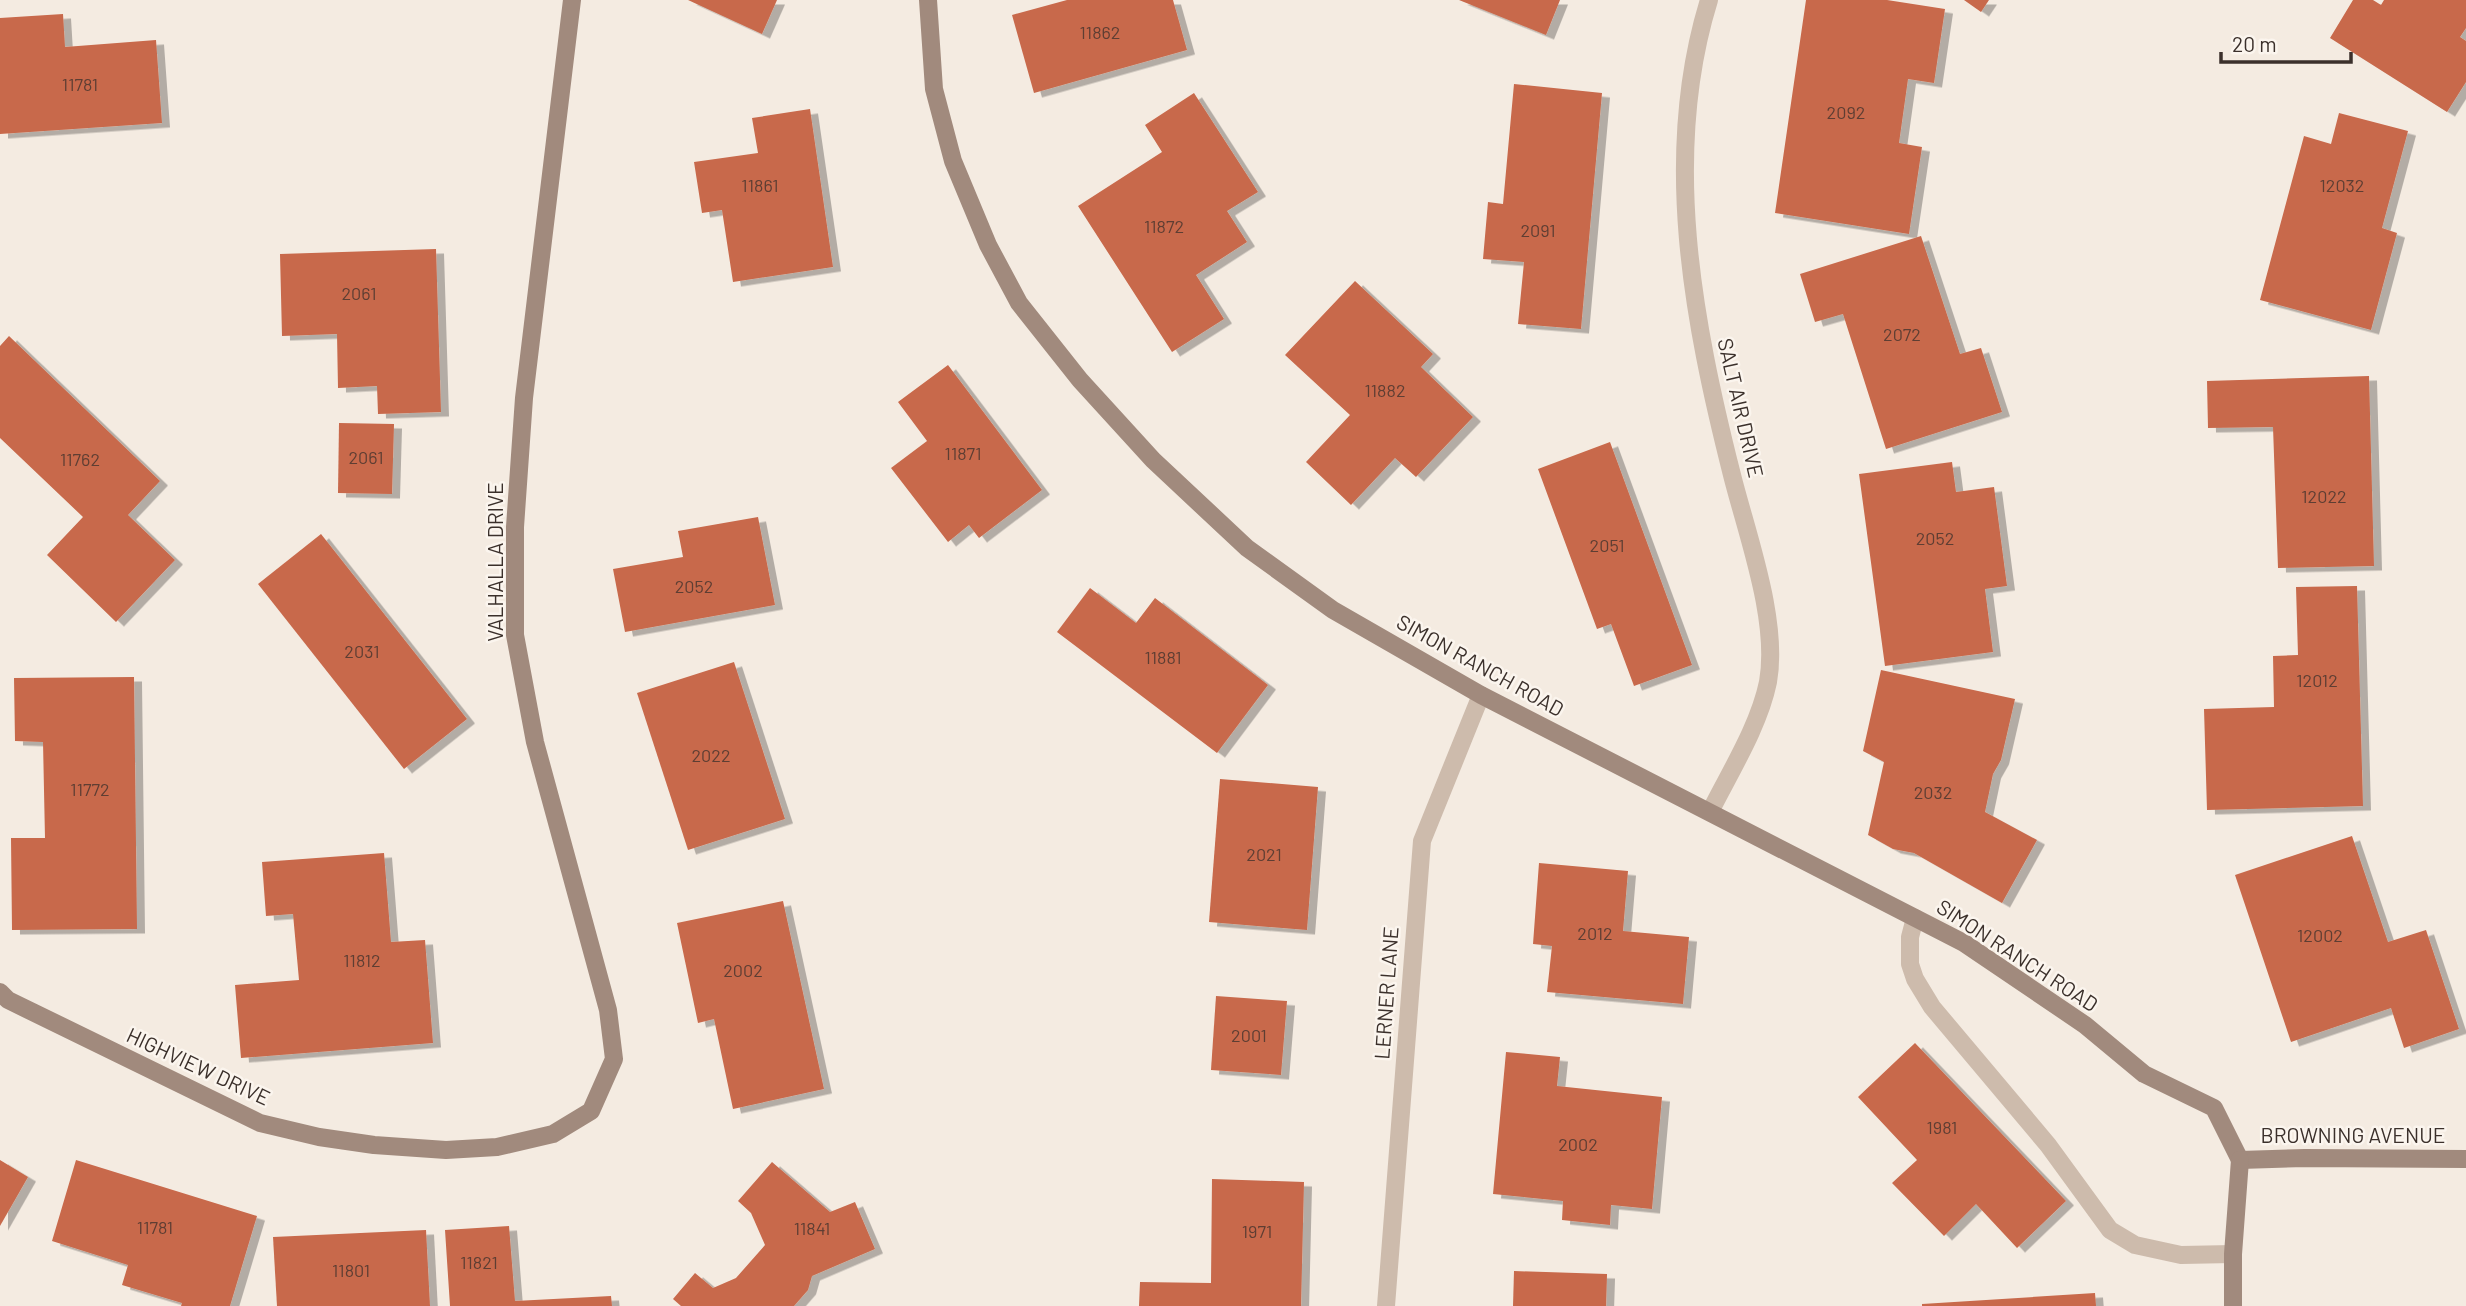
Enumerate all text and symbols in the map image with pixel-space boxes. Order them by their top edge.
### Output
house number: 11862 [1080,21,1120,43]
scale bar [2221,21,2350,65]
text: 20 m [2232,31,2277,56]
house number: 11781 [62,73,98,95]
house number: 2092 [1827,101,1865,123]
house number: 11861 [741,174,779,196]
house number: 12032 [2319,174,2365,196]
house number: 11872 [1144,215,1184,237]
house number: 2091 [1520,219,1556,241]
house number: 2061 [341,282,377,304]
house number: 2072 [1883,323,1921,345]
street label: SALT AIR DRIVE [1713,335,1770,480]
house number: 11882 [1364,379,1406,401]
house number: 11871 [945,442,981,464]
house number: 2061 [348,446,384,468]
house number: 11762 [60,448,100,470]
street label: VALHALLA DRIVE [482,482,507,642]
house number: 12022 [2301,485,2347,507]
house number: 2052 [1916,527,1954,549]
house number: 2051 [1590,534,1624,556]
house number: 2052 [675,575,713,597]
street label: SIMON RANCH ROAD [1393,608,1569,721]
house number: 2031 [344,640,380,662]
house number: 11881 [1144,646,1182,668]
house number: 12012 [2296,669,2338,691]
house number: 2022 [691,744,731,766]
house number: 11772 [70,778,110,800]
house number: 2032 [1914,781,1952,803]
house number: 2021 [1246,843,1282,865]
street label: SIMON RANCH ROAD [1933,893,2103,1016]
house number: 2012 [1577,922,1613,944]
house number: 12002 [2297,924,2343,946]
street label: LERNER LANE [1368,926,1403,1060]
house number: 11812 [343,949,381,971]
house number: 2002 [723,959,763,981]
street label: HIGHVIEW DRIVE [123,1021,274,1110]
house number: 2001 [1231,1024,1267,1046]
house number: 1981 [1927,1116,1957,1138]
street label: BROWNING AVENUE [2260,1122,2446,1147]
house number: 2002 [1558,1133,1598,1155]
house number: 11781 [137,1216,173,1238]
house number: 11841 [794,1217,830,1239]
house number: 1971 [1242,1220,1272,1242]
house number: 11821 [460,1251,498,1273]
house number: 11801 [332,1259,370,1281]

